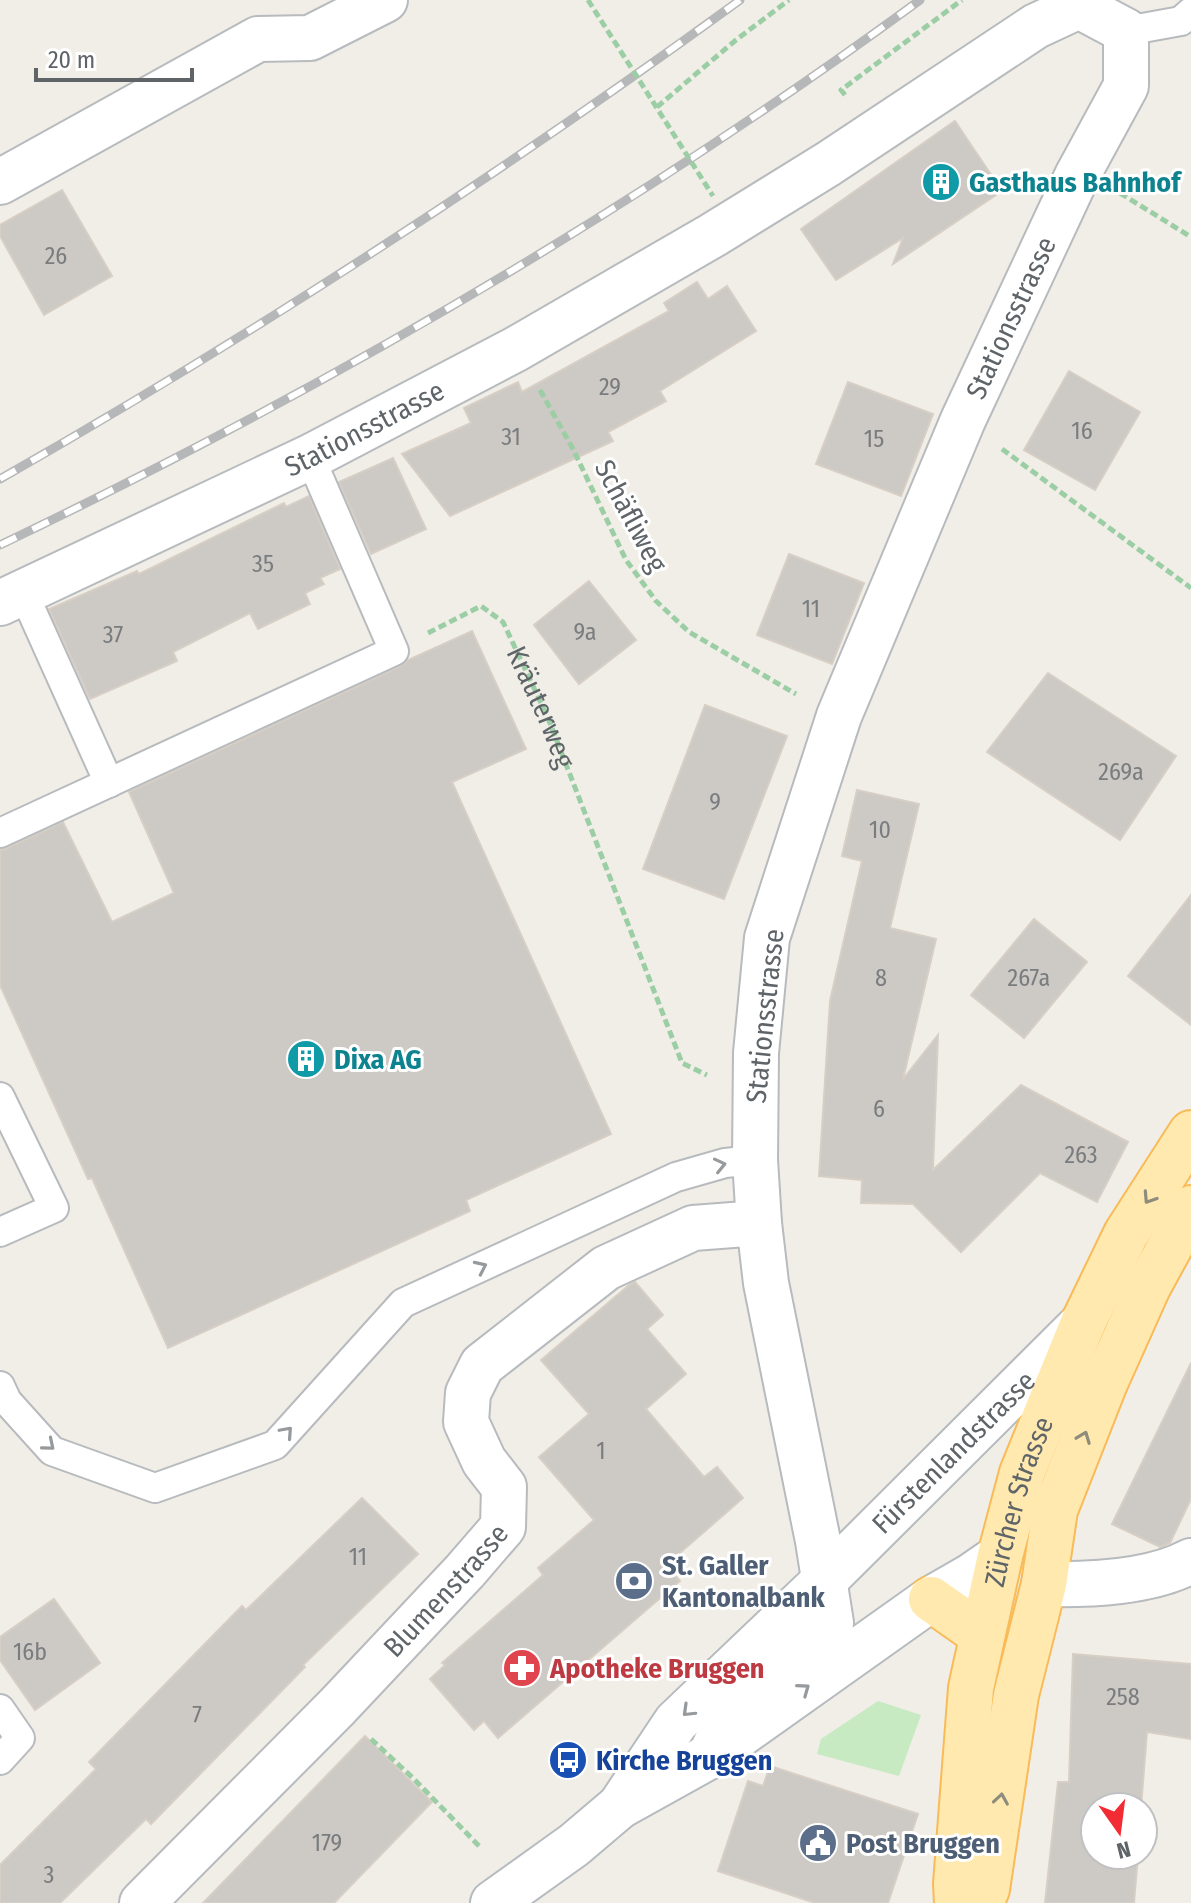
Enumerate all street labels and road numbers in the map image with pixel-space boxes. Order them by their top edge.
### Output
street label: Stationsstrasse [959,232,1063,404]
street label: Stationsstrasse [279,373,450,483]
street label: Schäfliweg [588,454,675,578]
street label: Kräuterweg [500,641,583,773]
street label: Stationsstrasse [739,927,791,1105]
street label: Fürstenlandstrasse [865,1364,1042,1540]
street label: Zürcher Strasse [977,1412,1060,1590]
street label: Blumenstrasse [377,1517,515,1664]

